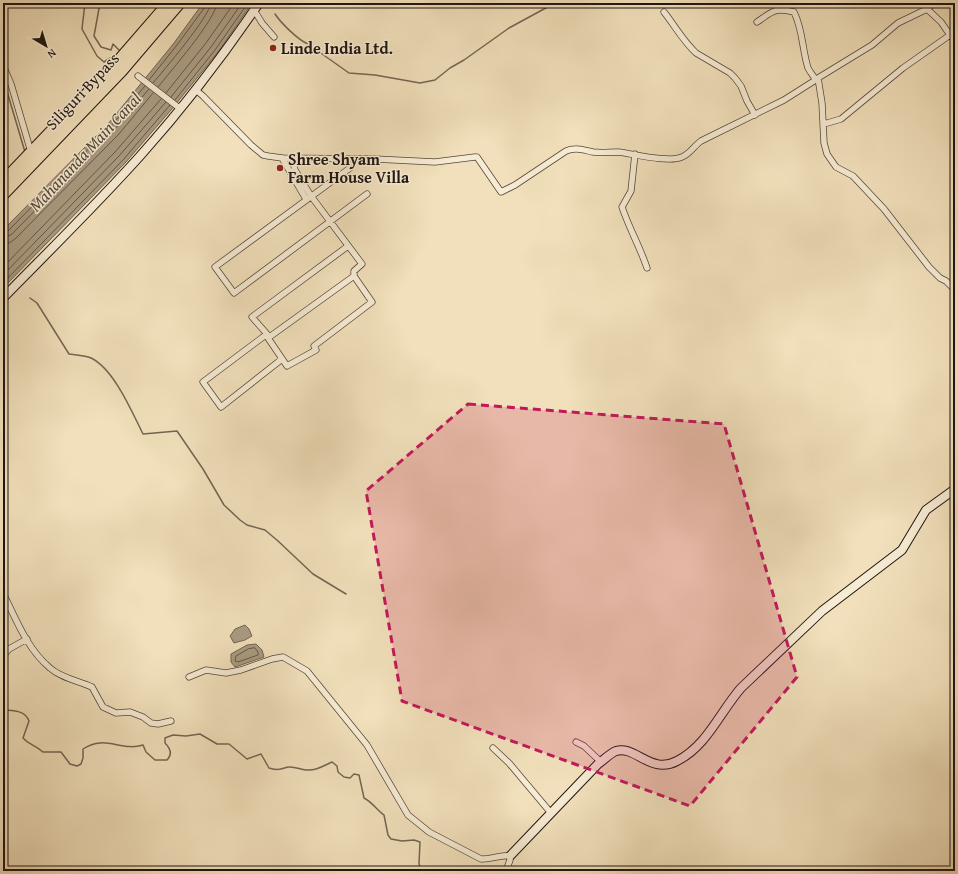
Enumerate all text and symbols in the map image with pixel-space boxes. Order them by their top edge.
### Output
north arrow [26,26,66,66]
place label: Linde India Ltd. [281,36,393,60]
marker: Linde India Ltd. [268,43,278,53]
text: N [44,45,60,63]
street label: Siliguri Bypass [40,47,124,135]
water label: Mahananda Main Canal [23,86,147,217]
place label: Shree Shyam Farm House Villa [288,147,410,189]
marker: Shree Shyam Farm House Villa [275,163,285,173]

